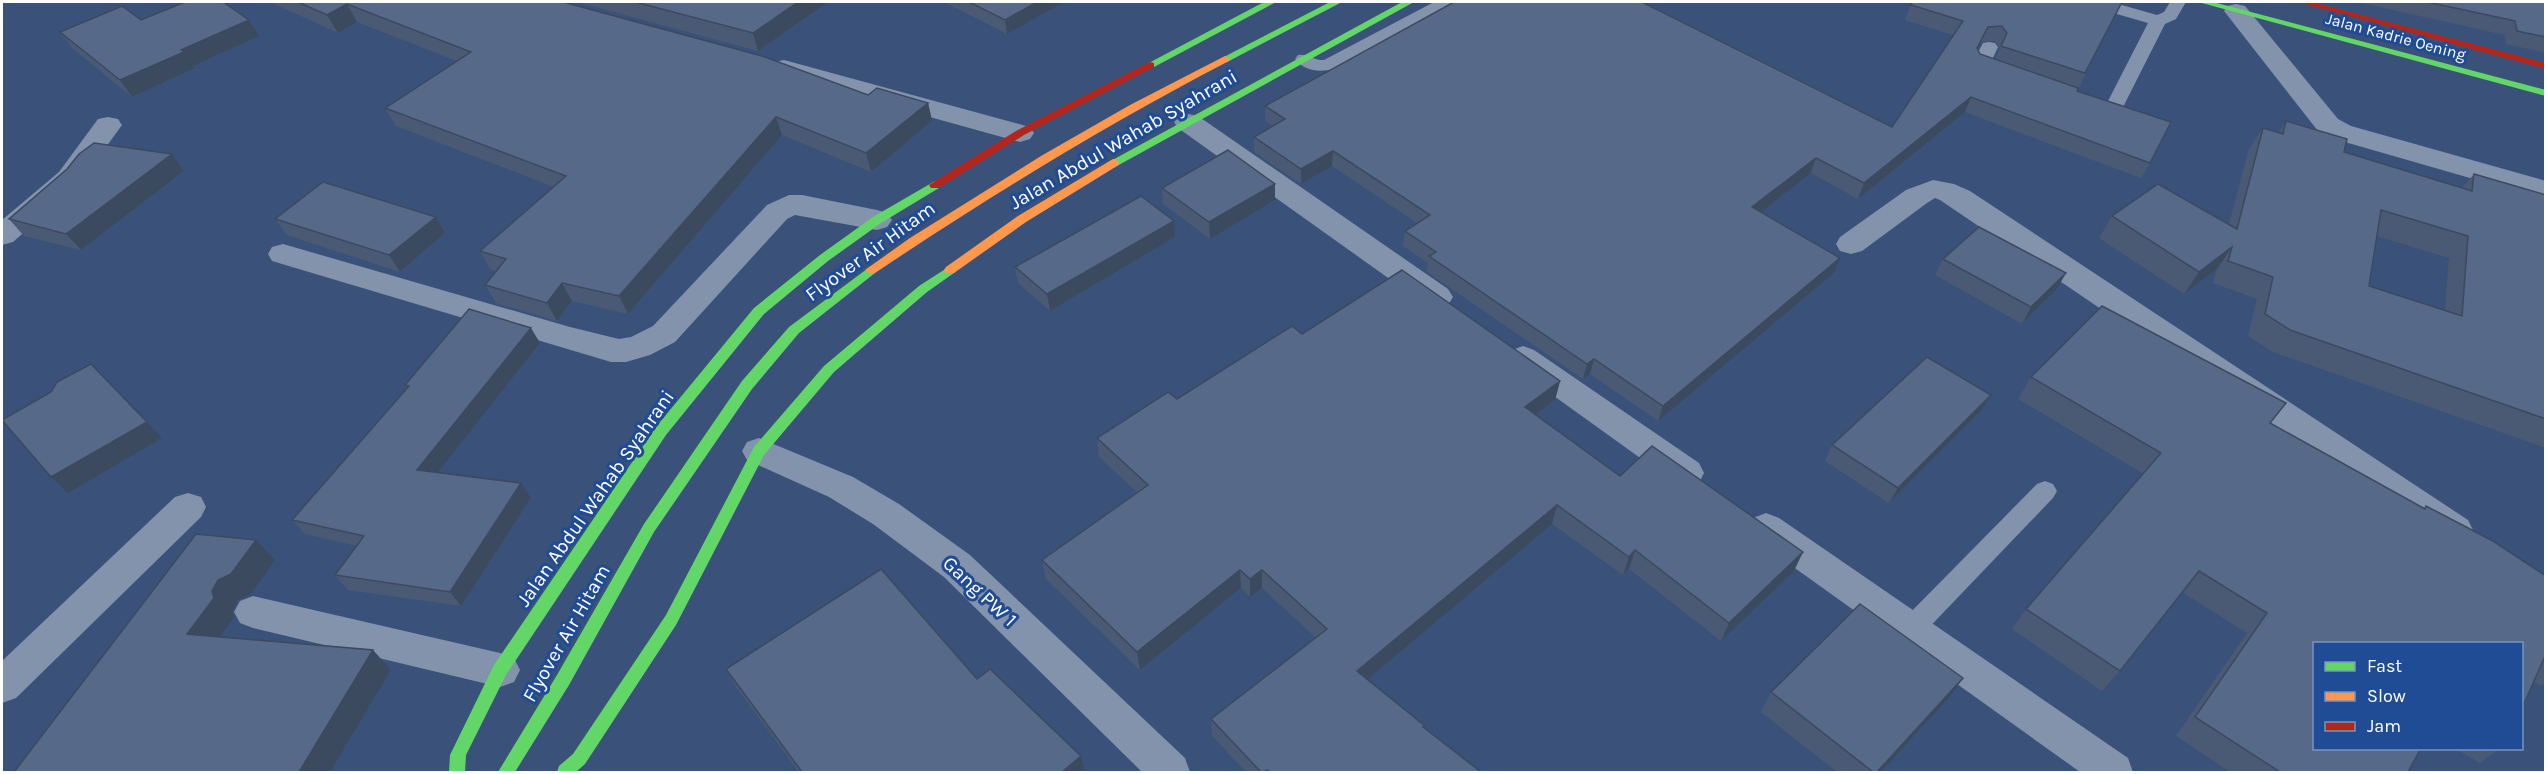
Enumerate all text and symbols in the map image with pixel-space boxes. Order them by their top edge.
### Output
street label: Jalan Kadrie Oening [2324,9,2468,64]
street label: Jalan Abdul Wahab Syahrani [1005,65,1241,214]
street label: Flyover Air Hitam [801,197,940,306]
street label: Jalan Abdul Wahab Syahrani [512,386,679,611]
street label: Gang PW 1 [938,551,1021,631]
street label: Flyover Air Hitam [518,561,615,706]
legend [2313,642,2523,750]
text: Fast [2367,655,2402,677]
text: Slow [2367,685,2406,707]
text: Jam [2367,715,2401,737]

